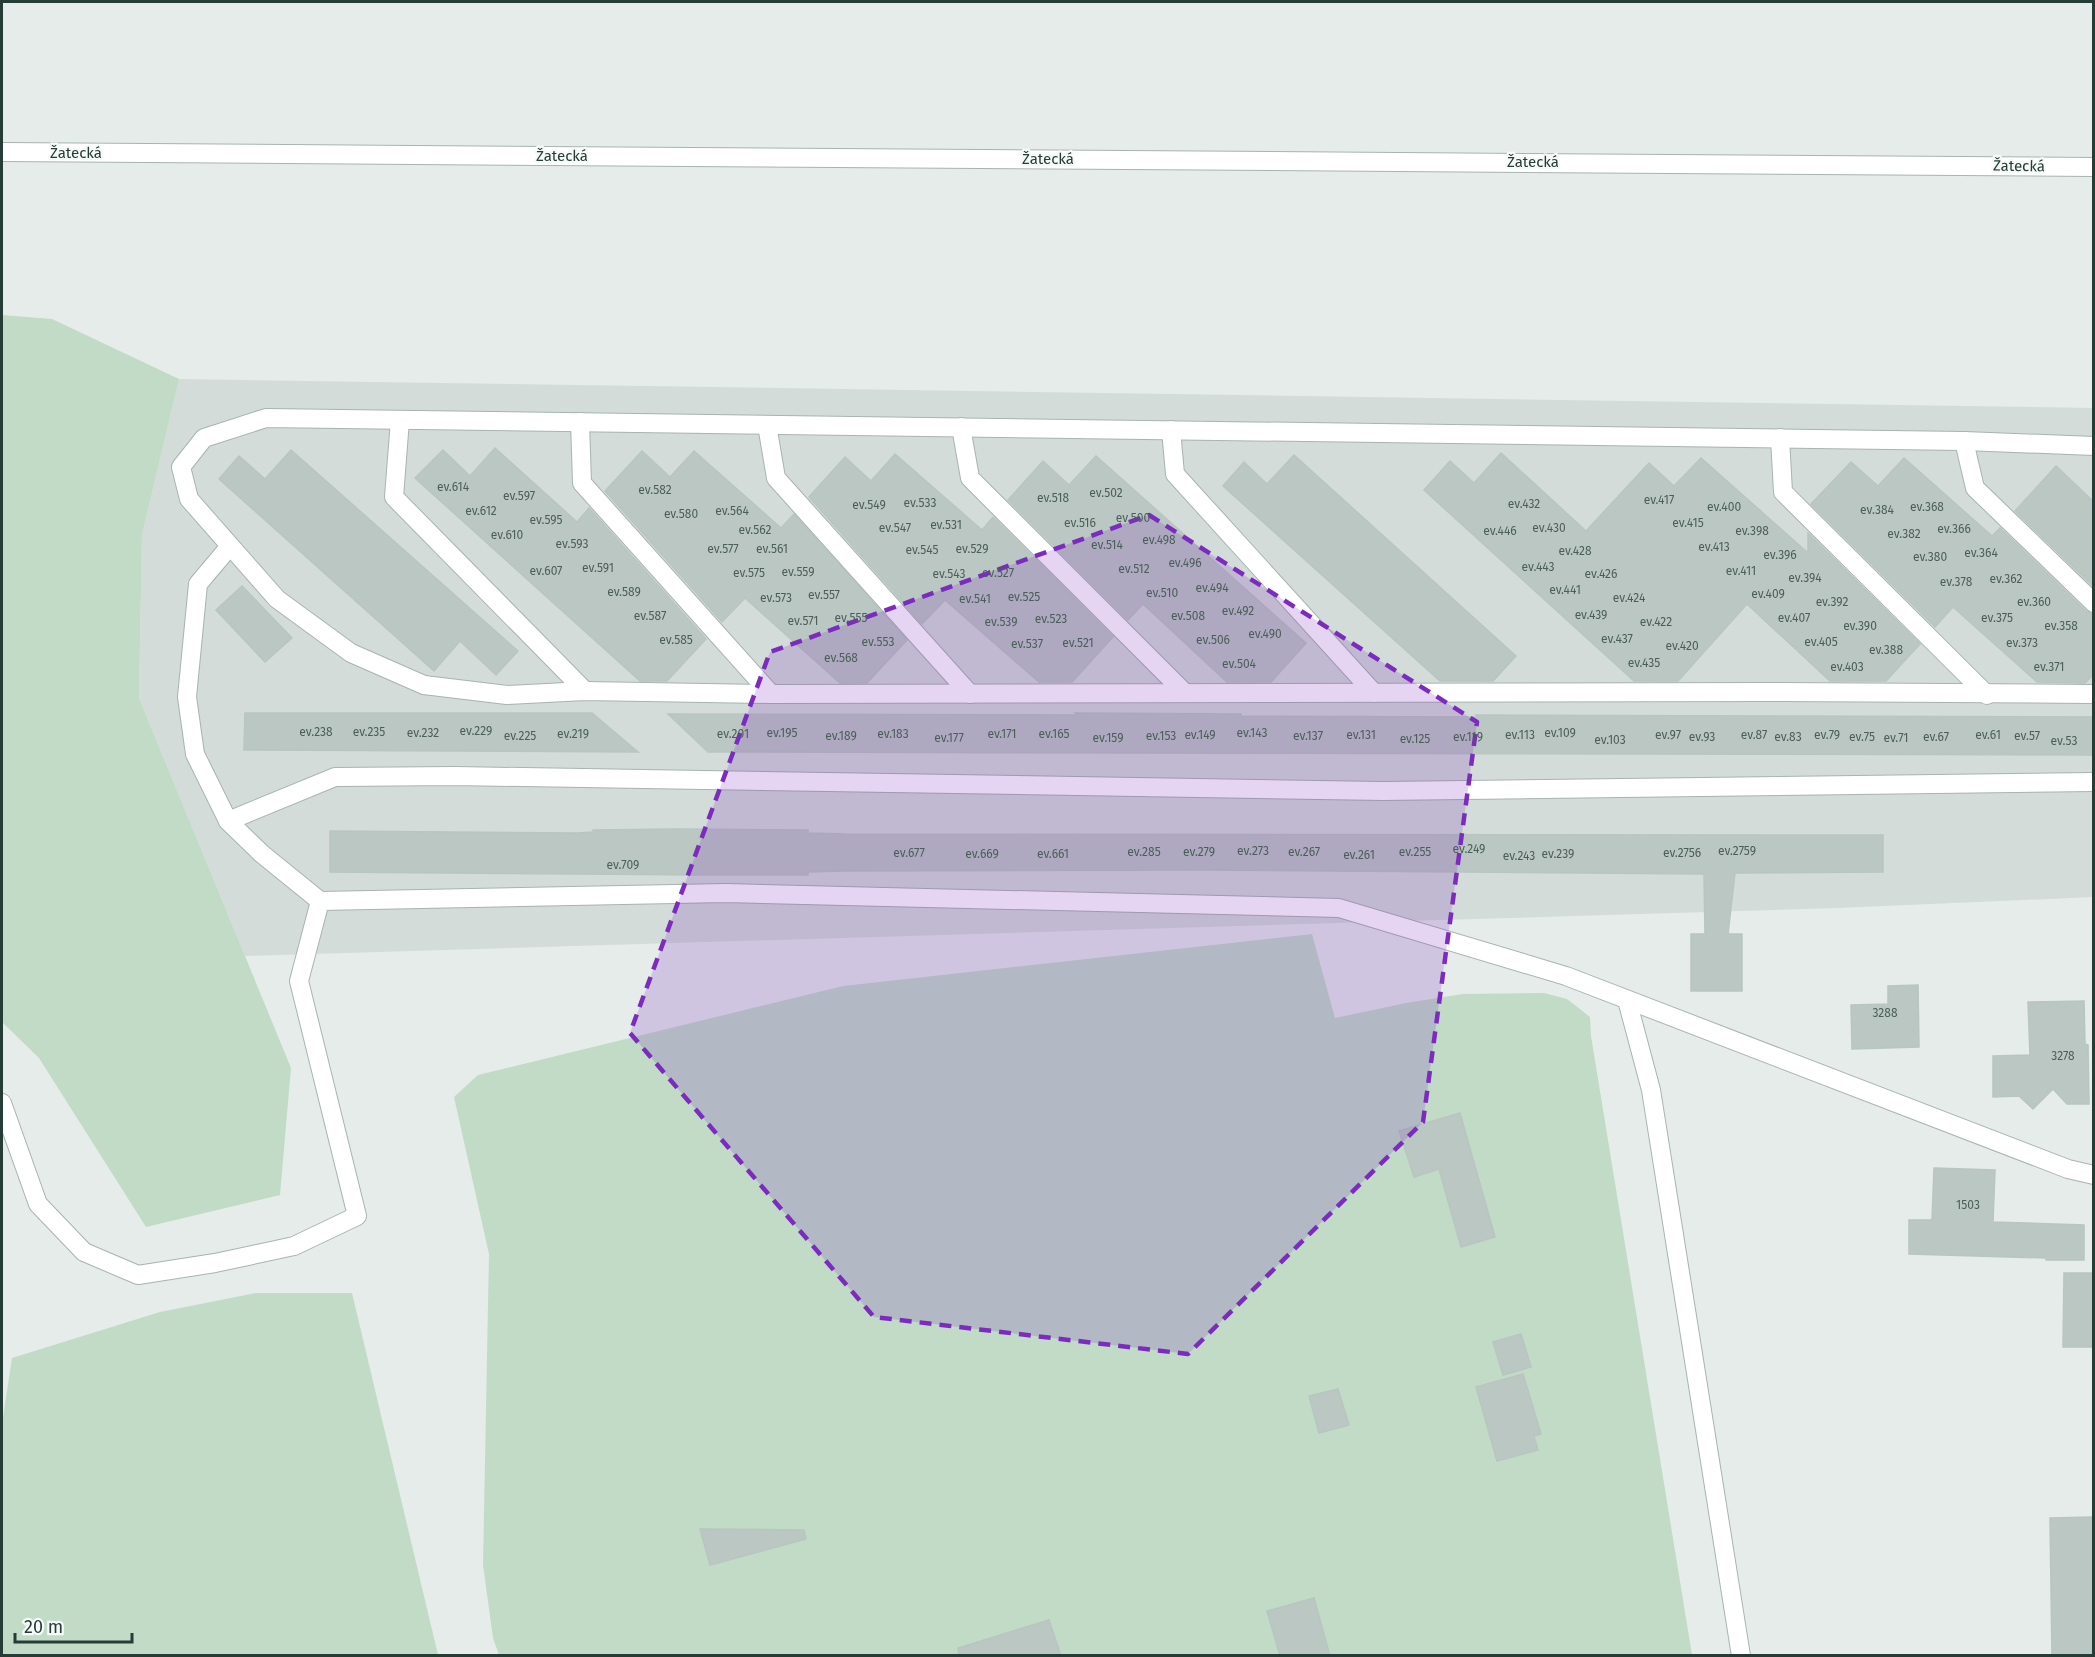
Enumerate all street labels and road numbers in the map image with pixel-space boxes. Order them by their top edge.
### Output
street label: Žatecká [50,144,102,162]
street label: Žatecká [536,147,588,165]
street label: Žatecká [1022,150,1074,168]
street label: Žatecká [1507,153,1559,171]
street label: Žatecká [1993,157,2045,175]

